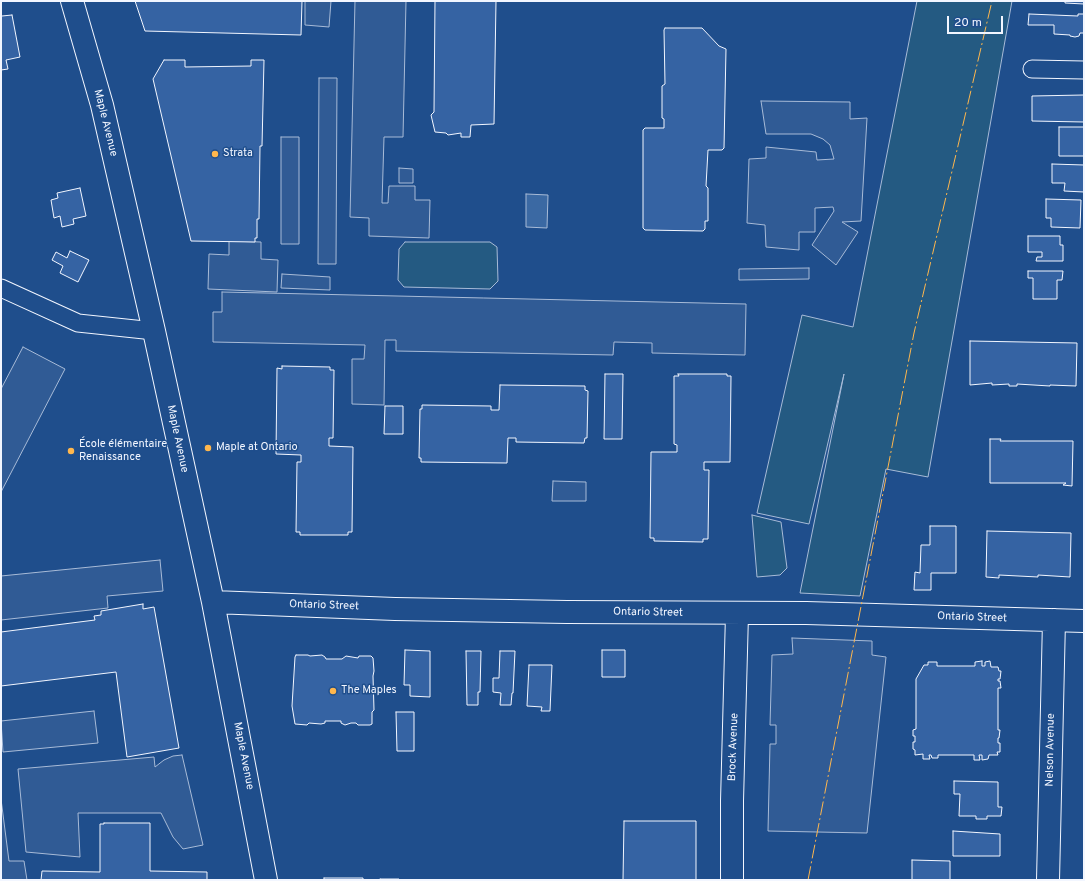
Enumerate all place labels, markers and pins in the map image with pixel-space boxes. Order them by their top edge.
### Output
place label: Strata [223,147,253,161]
marker: Strata [210,149,220,159]
place label: École élémentaire Renaissance [79,438,167,464]
place label: Maple at Ontario [216,441,298,455]
marker: Maple at Ontario [203,443,213,453]
marker: École élémentaire Renaissance [66,446,76,456]
place label: The Maples [341,684,397,698]
marker: The Maples [328,686,338,696]

